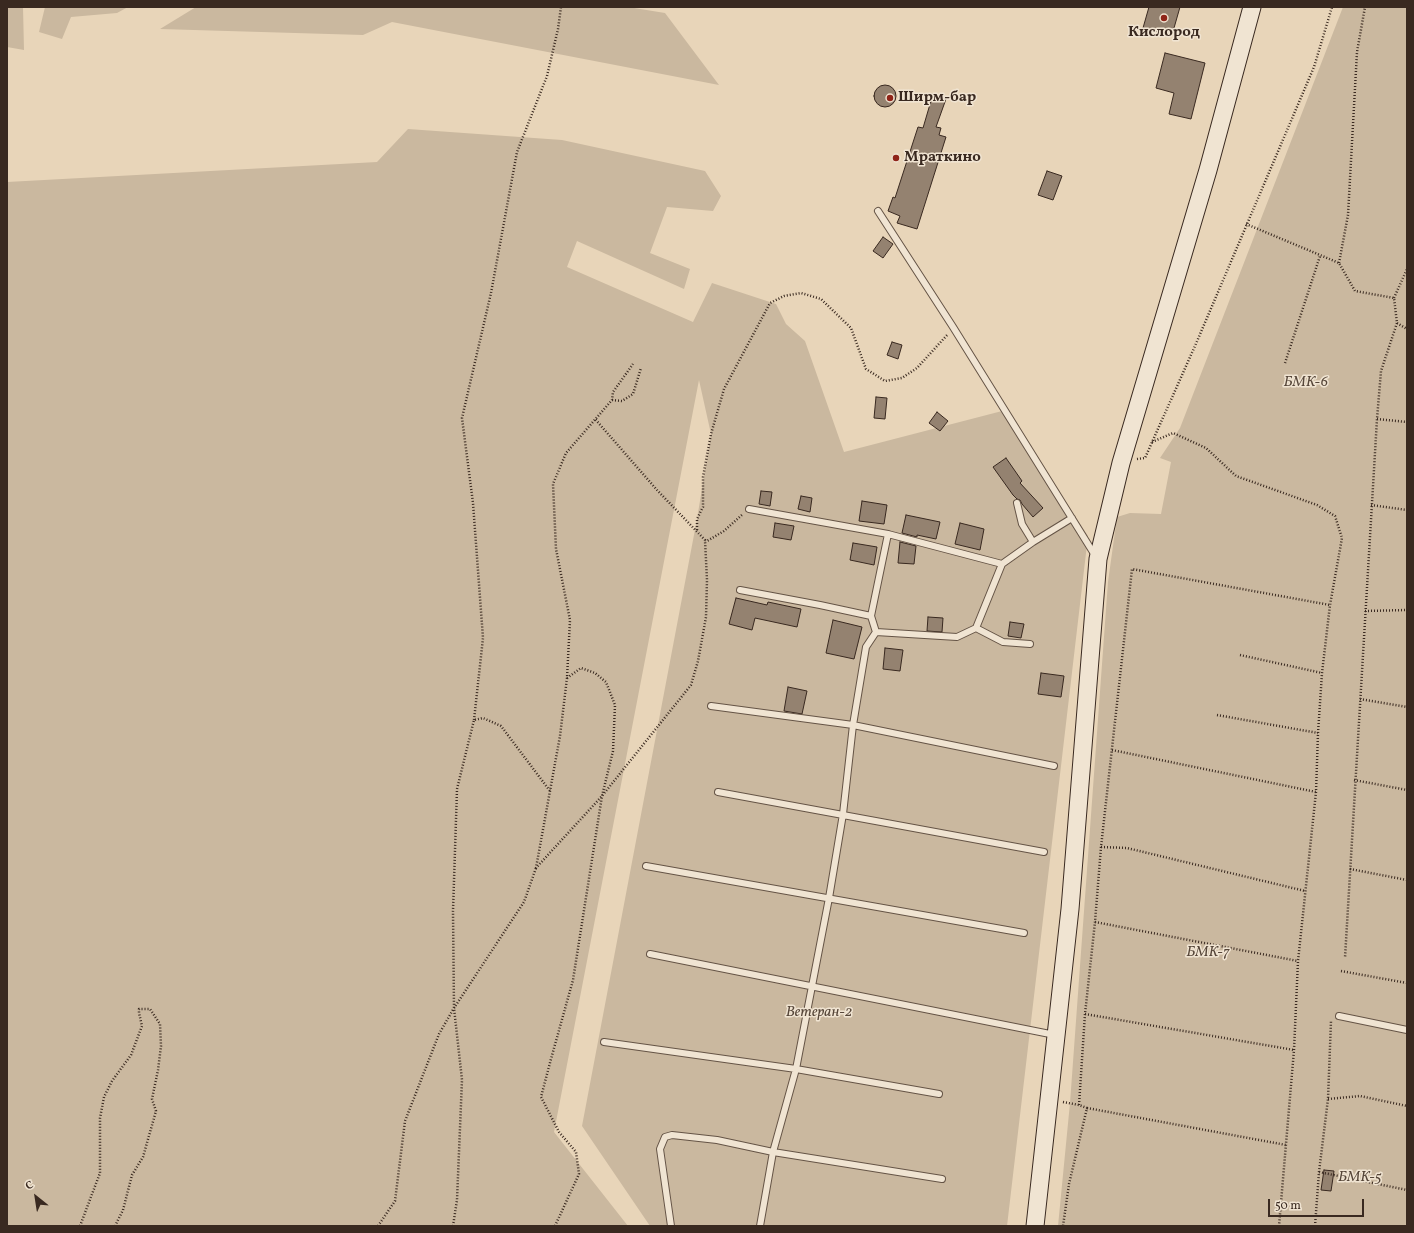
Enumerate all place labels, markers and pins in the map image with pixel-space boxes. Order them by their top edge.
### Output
marker: Кислород [1159,13,1169,23]
place label: Кислород [1128,24,1200,42]
place label: Ширм-бар [898,89,976,107]
marker: Ширм-бар [885,93,895,103]
place label: Мраткино [904,149,981,167]
marker: Мраткино [891,153,901,163]

